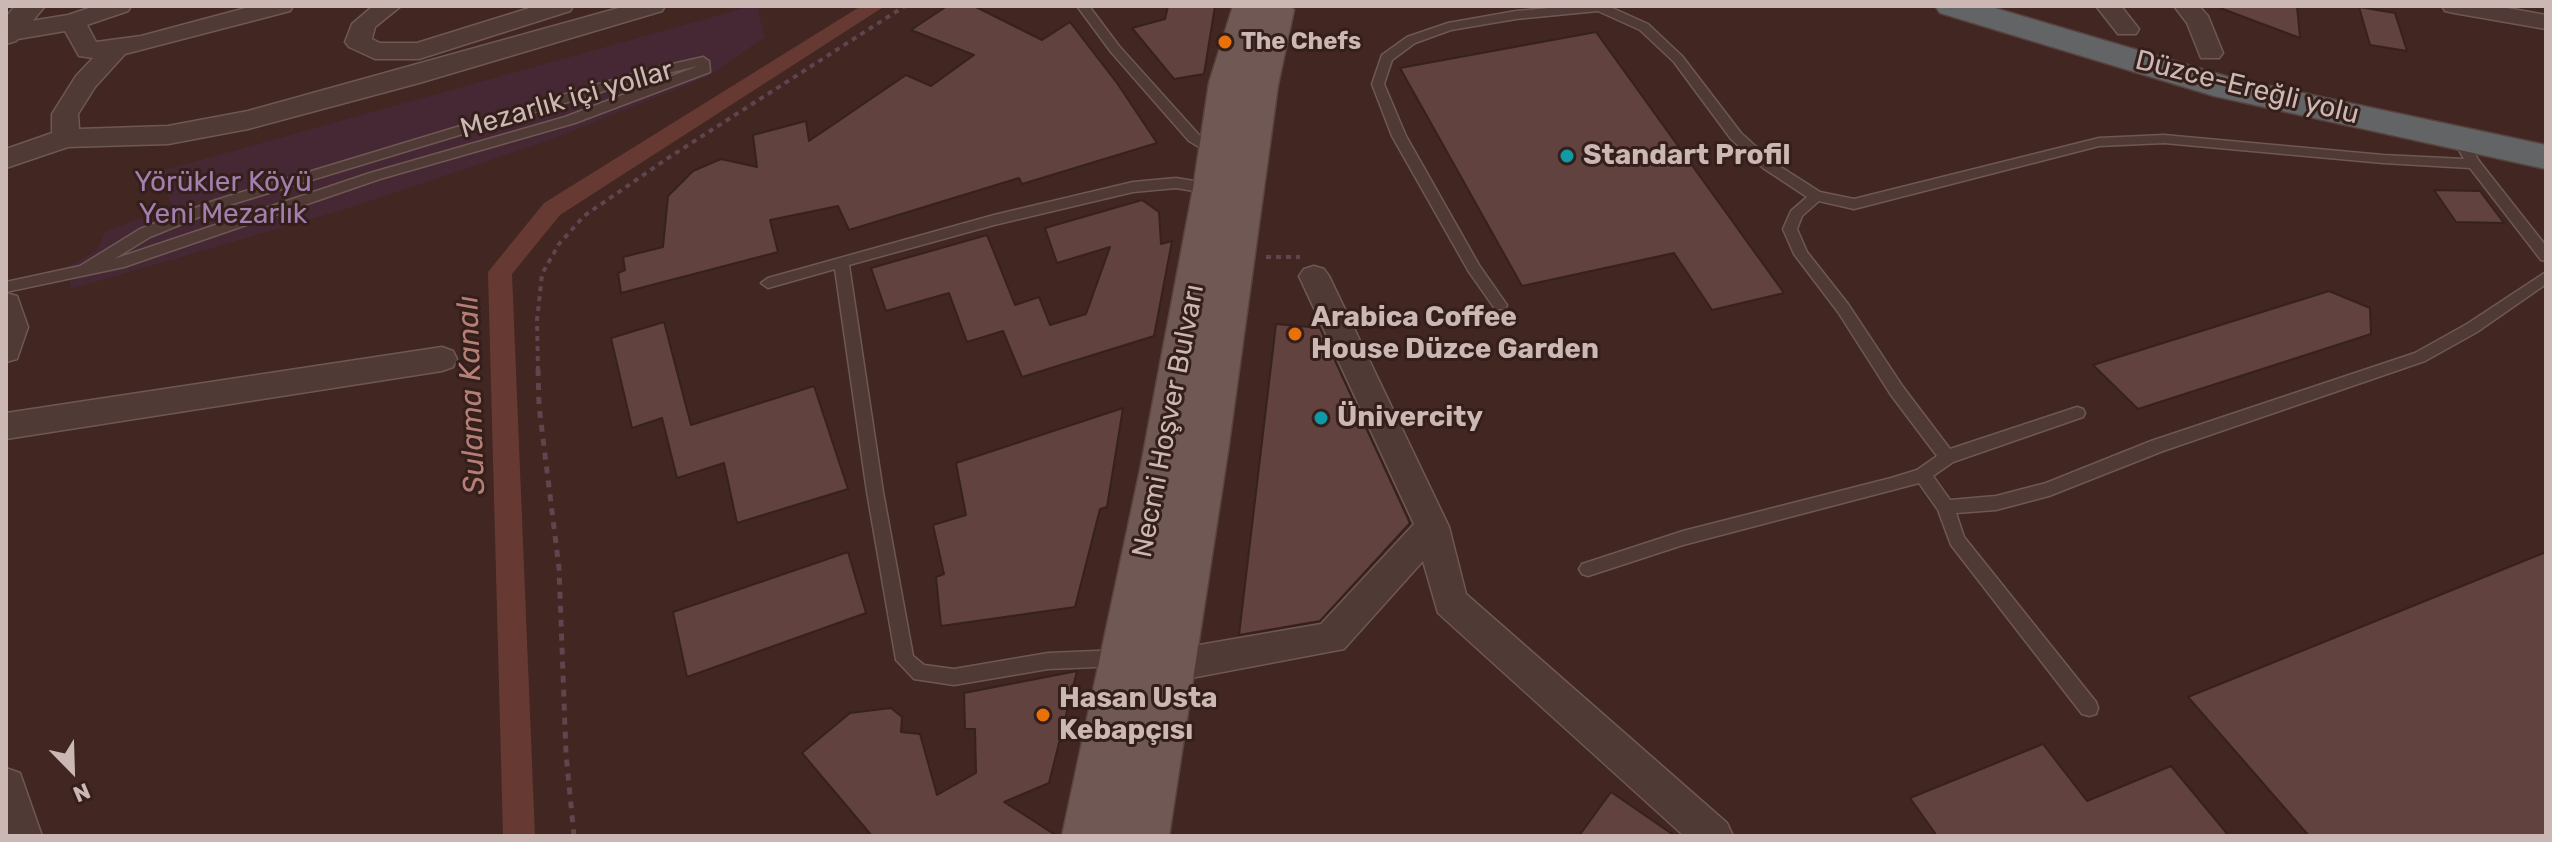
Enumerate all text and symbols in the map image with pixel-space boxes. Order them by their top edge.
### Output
place label: The Chefs [1241,28,1361,56]
marker: The Chefs [1216,33,1234,51]
street label: Düzce-Ereğli yolu [2132,44,2362,132]
street label: Mezarlık içi yollar [457,54,677,146]
place label: Standart Profil [1583,139,1791,173]
marker: Standart Profil [1558,147,1576,165]
park label: Yörükler Köyü Yeni Mezarlık [134,166,312,232]
street label: Necmi Hoşver Bulvarı [1126,282,1212,560]
water label: Sulama Kanalı [451,295,493,495]
place label: Arabica Coffee House Düzce Garden [1311,301,1599,367]
marker: Arabica Coffee House Düzce Garden [1286,325,1304,343]
place label: Ünivercity [1337,401,1483,435]
marker: Ünivercity [1312,409,1330,427]
place label: Hasan Usta Kebapçısı [1059,682,1218,748]
marker: Hasan Usta Kebapçısı [1034,706,1052,724]
north arrow [32,730,112,810]
text: N [69,777,94,808]

